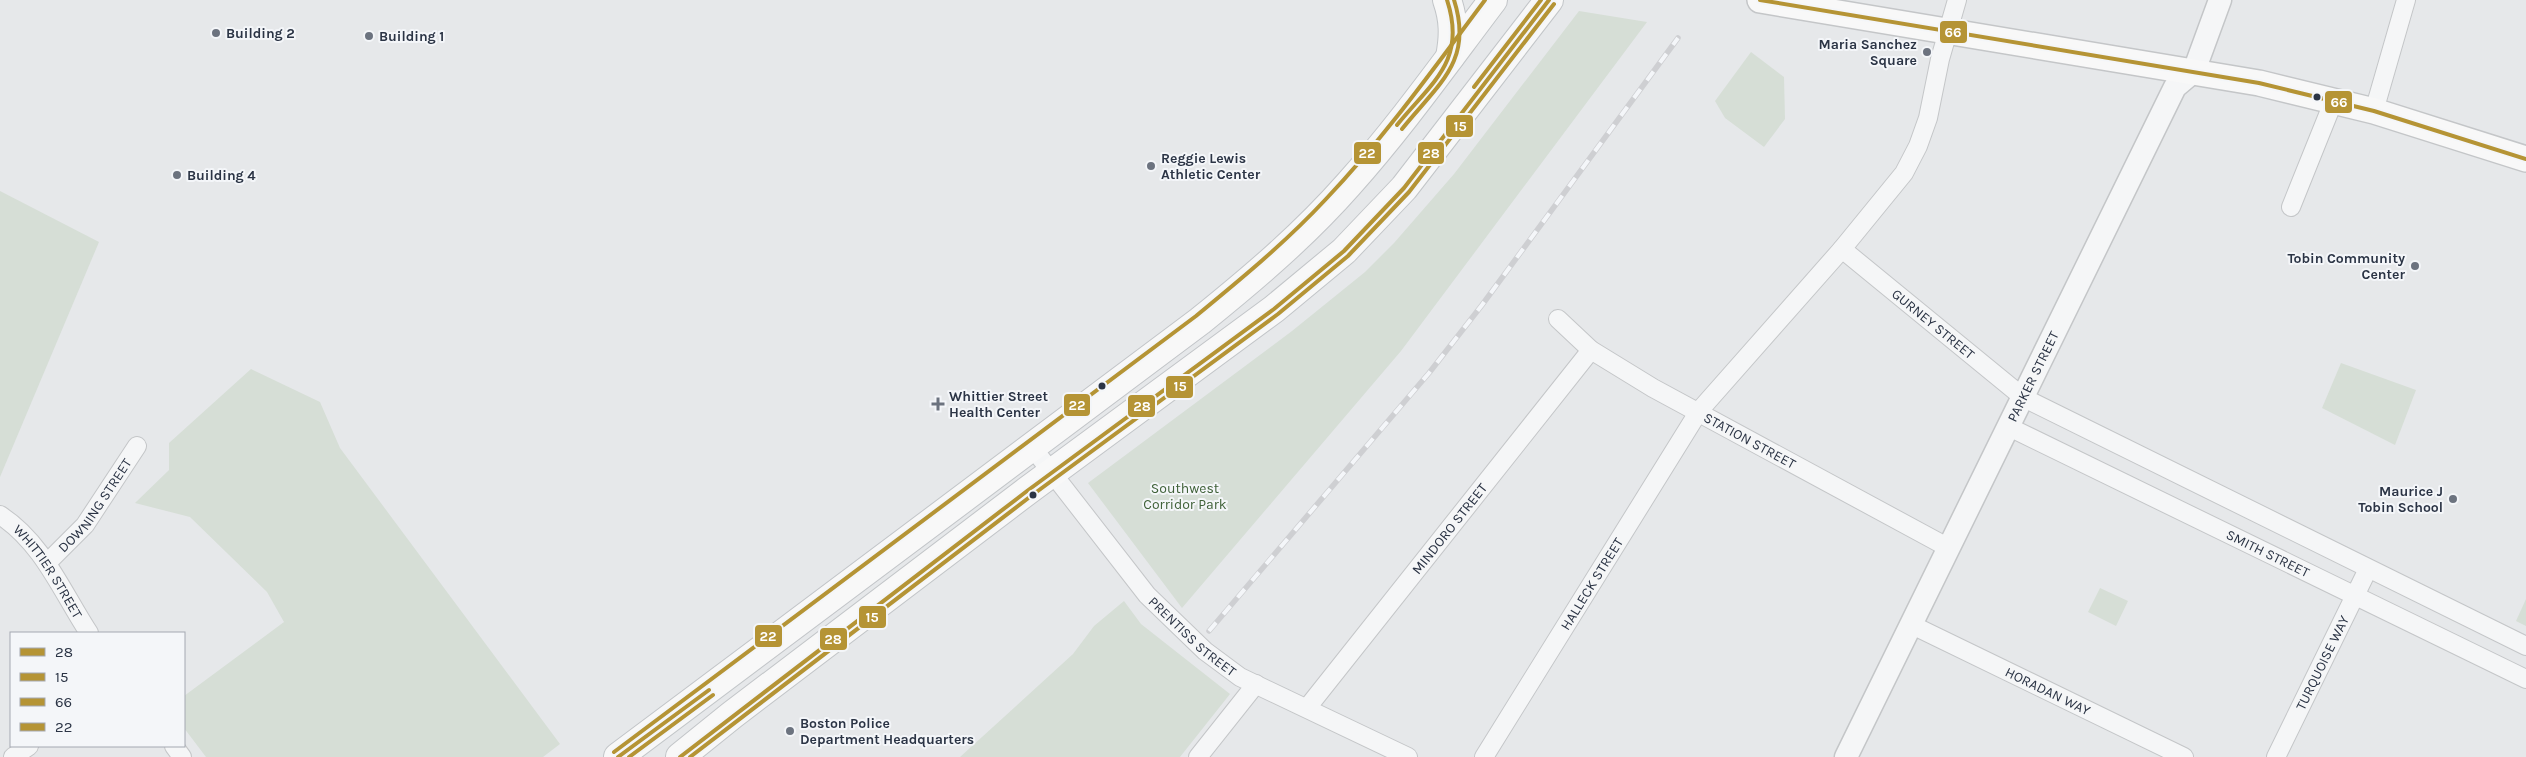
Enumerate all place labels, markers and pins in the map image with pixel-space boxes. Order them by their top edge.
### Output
place label: Building 2 [226,25,295,42]
marker: Building 2 [210,27,222,39]
place label: Building 1 [379,28,444,45]
marker: Building 1 [363,30,375,42]
place label: Maria Sanchez Square [1818,36,1917,69]
marker: Maria Sanchez Square [1921,46,1933,58]
unlabelled marker [2312,92,2322,102]
place label: Reggie Lewis Athletic Center [1161,150,1261,183]
marker: Reggie Lewis Athletic Center [1145,160,1157,172]
place label: Building 4 [187,167,256,184]
marker: Building 4 [171,169,183,181]
place label: Tobin Community Center [2287,250,2406,283]
marker: Tobin Community Center [2409,260,2421,272]
unlabelled marker [1097,381,1107,391]
place label: Whittier Street Health Center [949,388,1048,421]
marker: Whittier Street Health Center [931,397,945,411]
place label: Maurice J Tobin School [2358,483,2443,516]
unlabelled marker [1028,490,1038,500]
marker: Maurice J Tobin School [2447,493,2459,505]
place label: Boston Police Department Headquarters [800,715,974,748]
marker: Boston Police Department Headquarters [784,725,796,737]

